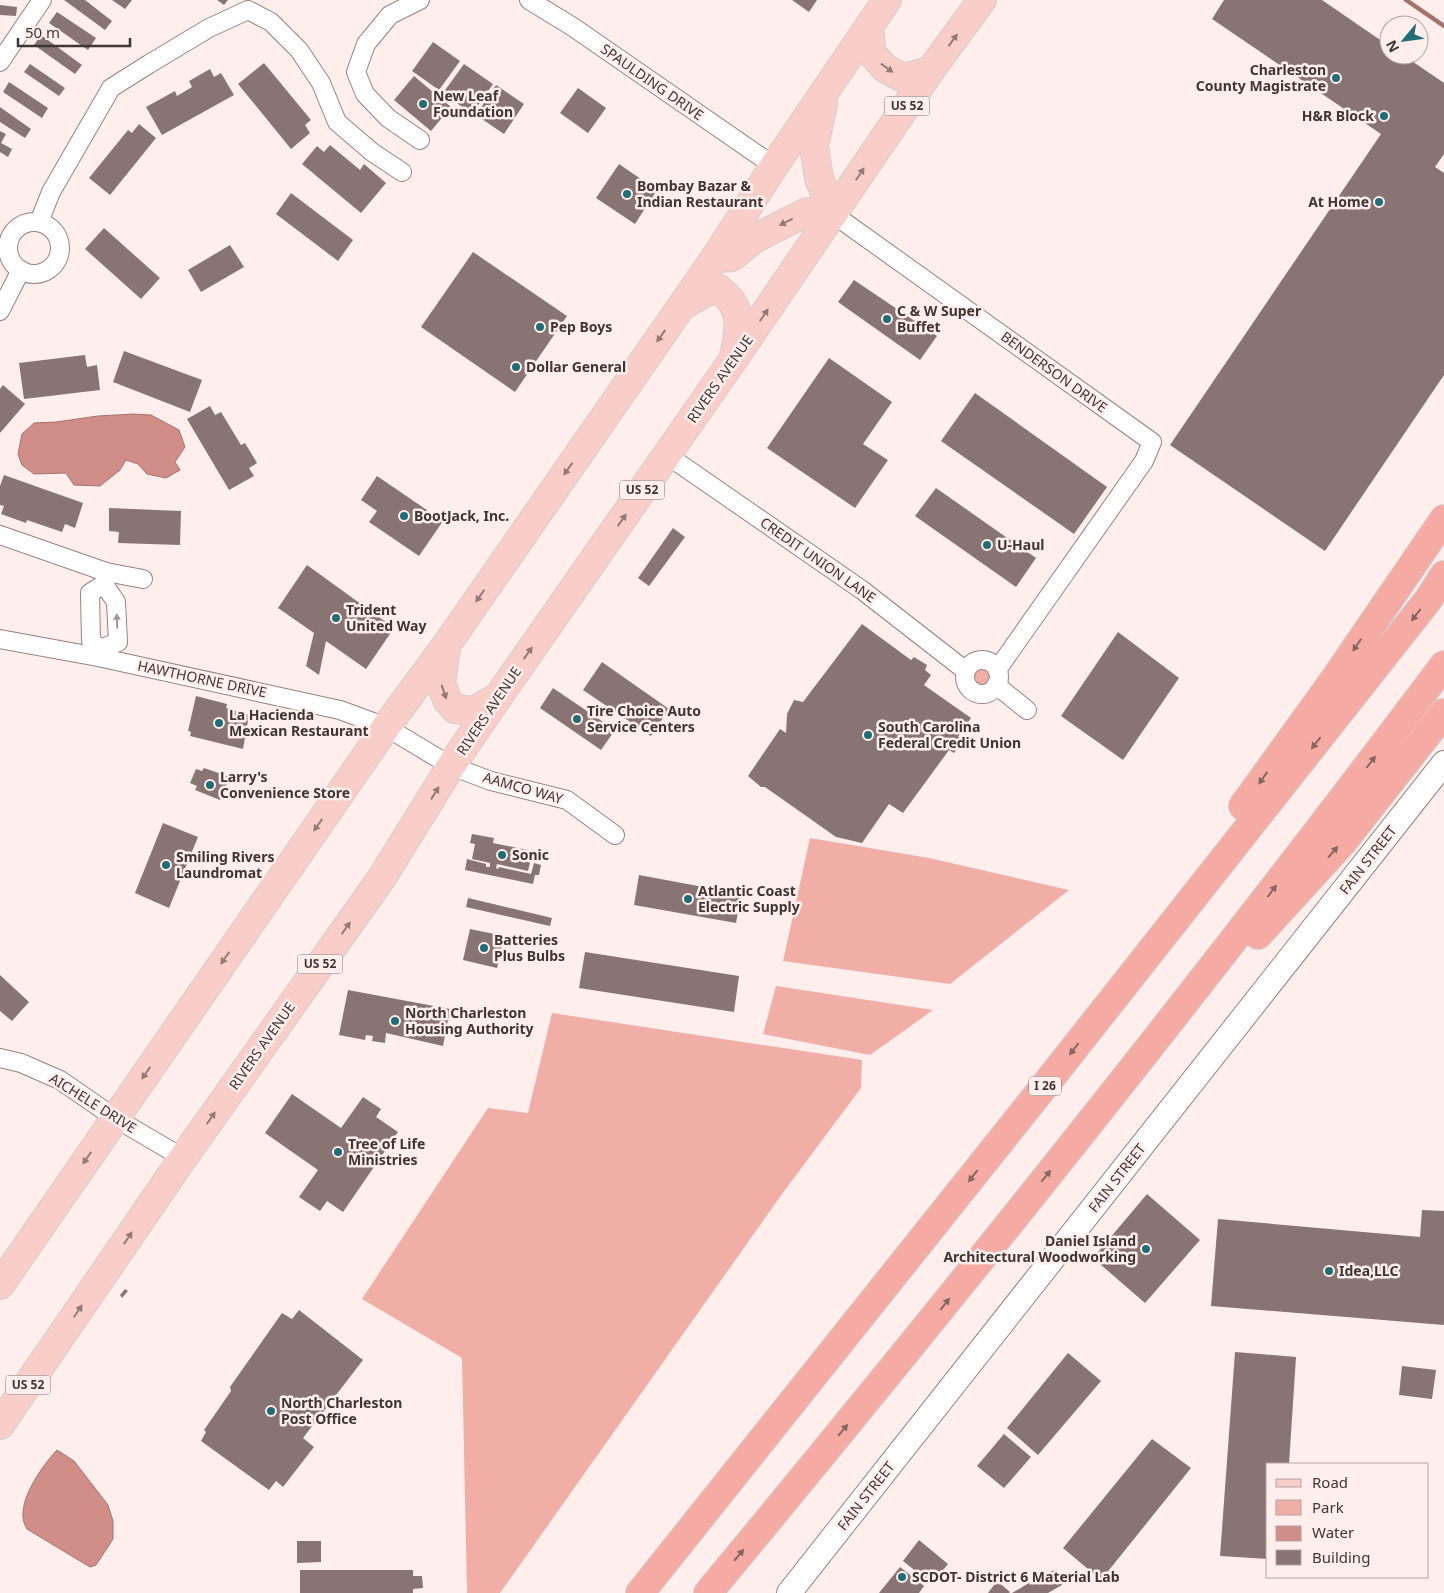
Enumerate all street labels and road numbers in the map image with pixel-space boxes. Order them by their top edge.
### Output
street label: SPAULDING DRIVE [597,39,707,124]
road number: US 52 [884,96,930,115]
street label: BENDERSON DRIVE [997,327,1111,417]
street label: RIVERS AVENUE [682,331,757,426]
road number: US 52 [620,480,664,500]
street label: CREDIT UNION LANE [757,512,880,607]
street label: HAWTHORNE DRIVE [136,656,268,701]
street label: RIVERS AVENUE [452,663,525,759]
street label: AAMCO WAY [481,767,565,808]
street label: FAIN STREET [1335,821,1401,898]
road number: US 52 [298,954,342,974]
street label: RIVERS AVENUE [224,998,299,1093]
street label: AICHELE DRIVE [46,1068,140,1137]
road number: I 26 [1029,1076,1061,1096]
street label: FAIN STREET [1084,1139,1150,1216]
road number: US 52 [5,1376,50,1394]
street label: FAIN STREET [833,1457,899,1534]

